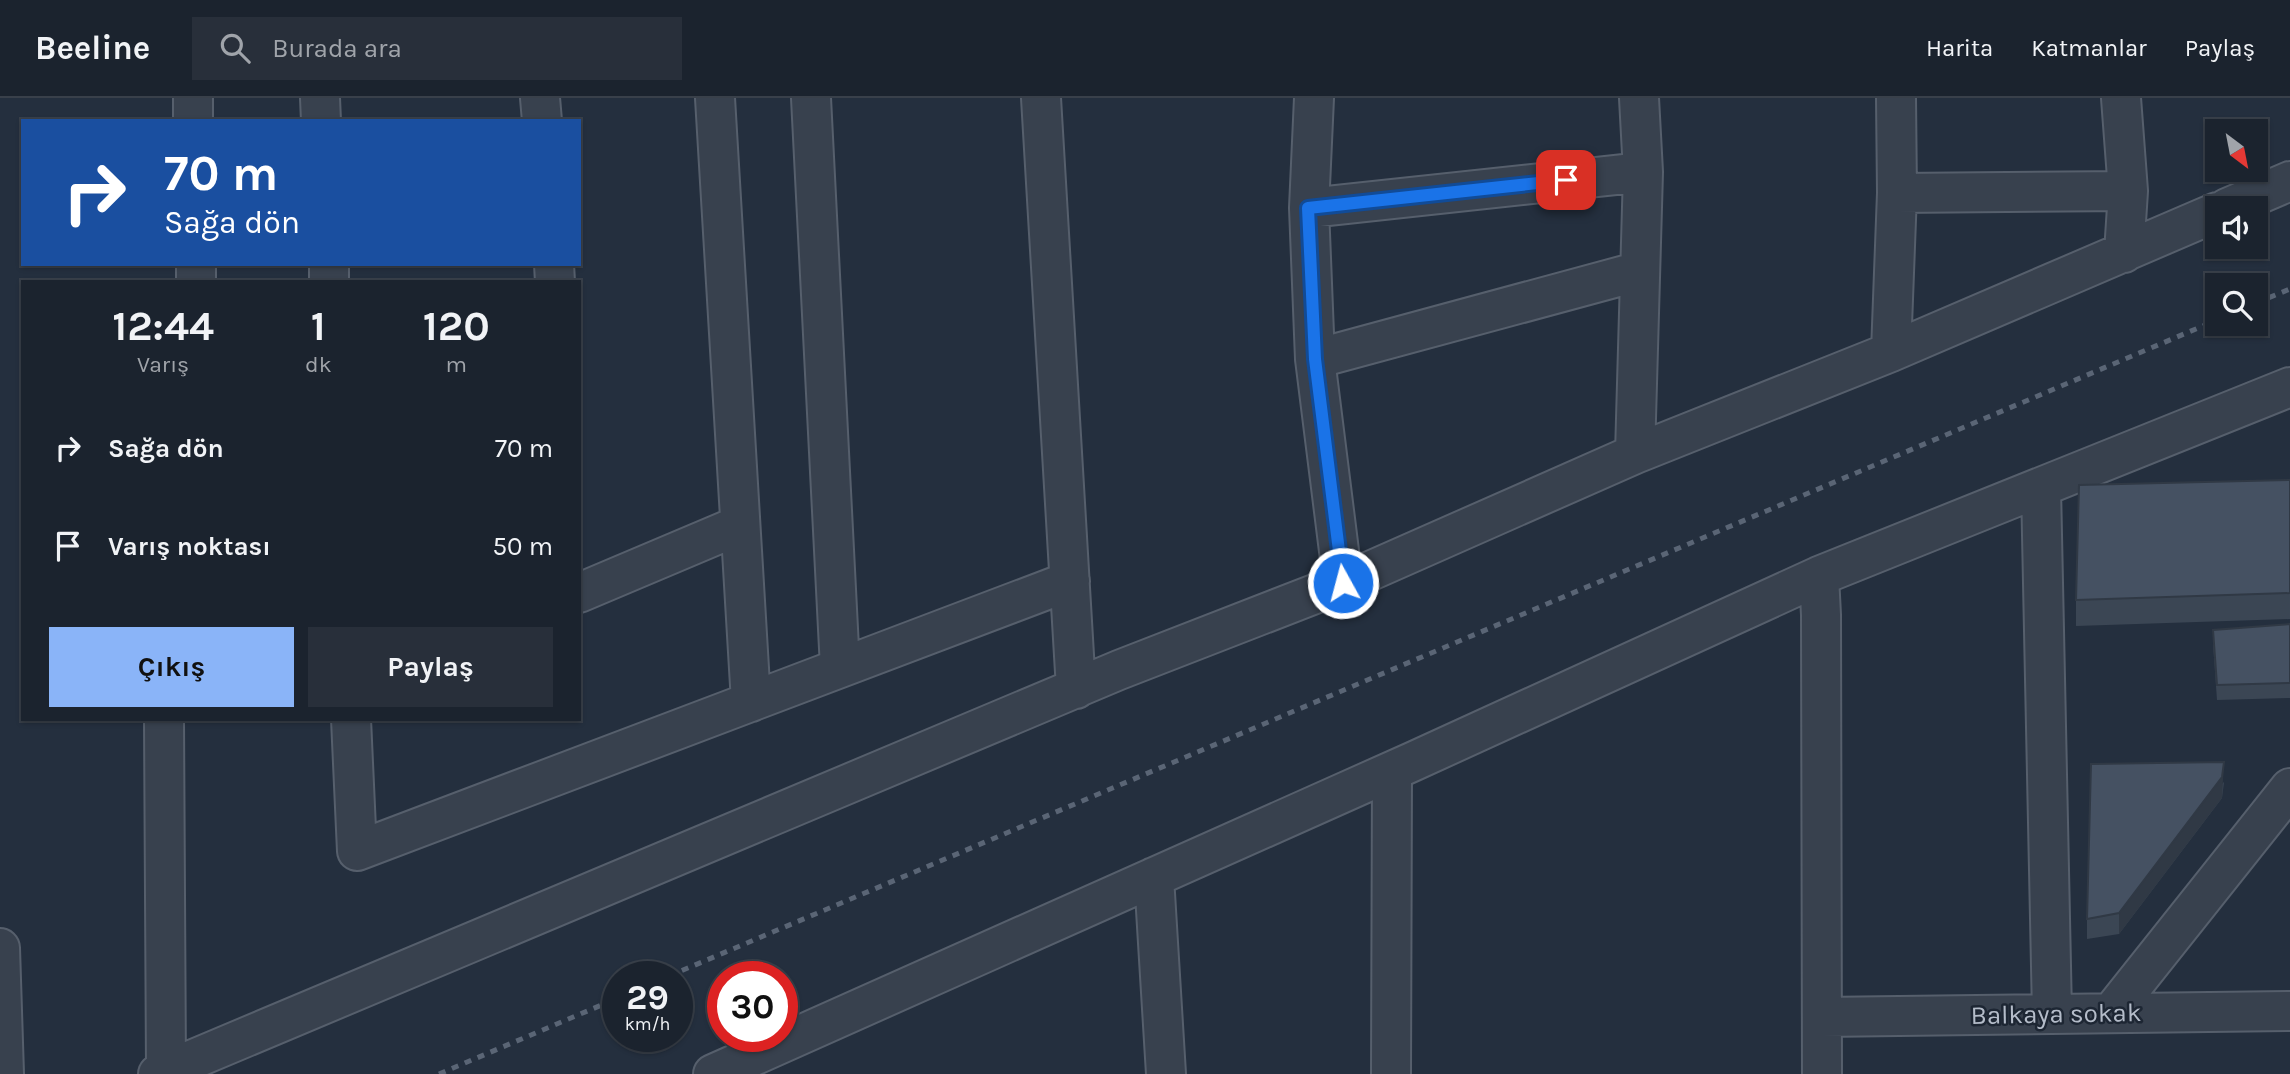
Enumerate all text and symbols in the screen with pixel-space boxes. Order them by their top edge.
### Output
search box [192,17,682,80]
text: Beeline [35,29,150,67]
icon: search [216,29,254,67]
text: Burada ara [272,33,402,64]
text: Harita [1926,34,1993,62]
text: Katmanlar [2031,34,2147,62]
text: Paylaş [2185,34,2255,62]
north arrow [2205,119,2268,182]
map controls [2205,119,2268,336]
text: 70 m [164,145,278,202]
icon: right [49,147,140,238]
pin [1536,150,1596,210]
icon: arrive [1547,161,1585,199]
button: sound [2205,196,2268,259]
text: Sağa dön [164,204,300,241]
button: search [2205,273,2268,336]
text: 12:44 [112,301,214,351]
text: 1 [311,301,326,351]
text: 120 [423,301,490,351]
text: Varış [137,351,189,378]
text: dk [305,351,332,378]
text: m [446,351,467,378]
icon: right [49,429,87,467]
text: Sağa dön [108,433,224,464]
text: 70 m [495,433,553,464]
icon: arrive [49,527,87,565]
text: Varış noktası [108,531,271,562]
text: 50 m [492,531,553,562]
position arrow [1306,546,1380,620]
button: Çıkış [49,627,294,707]
button: Paylaş [308,627,553,707]
speed limit sign: 30 [707,961,798,1052]
text: 29 [626,977,669,1018]
street label: Balkaya sokak [1970,997,2142,1031]
text: km/h [625,1013,670,1035]

